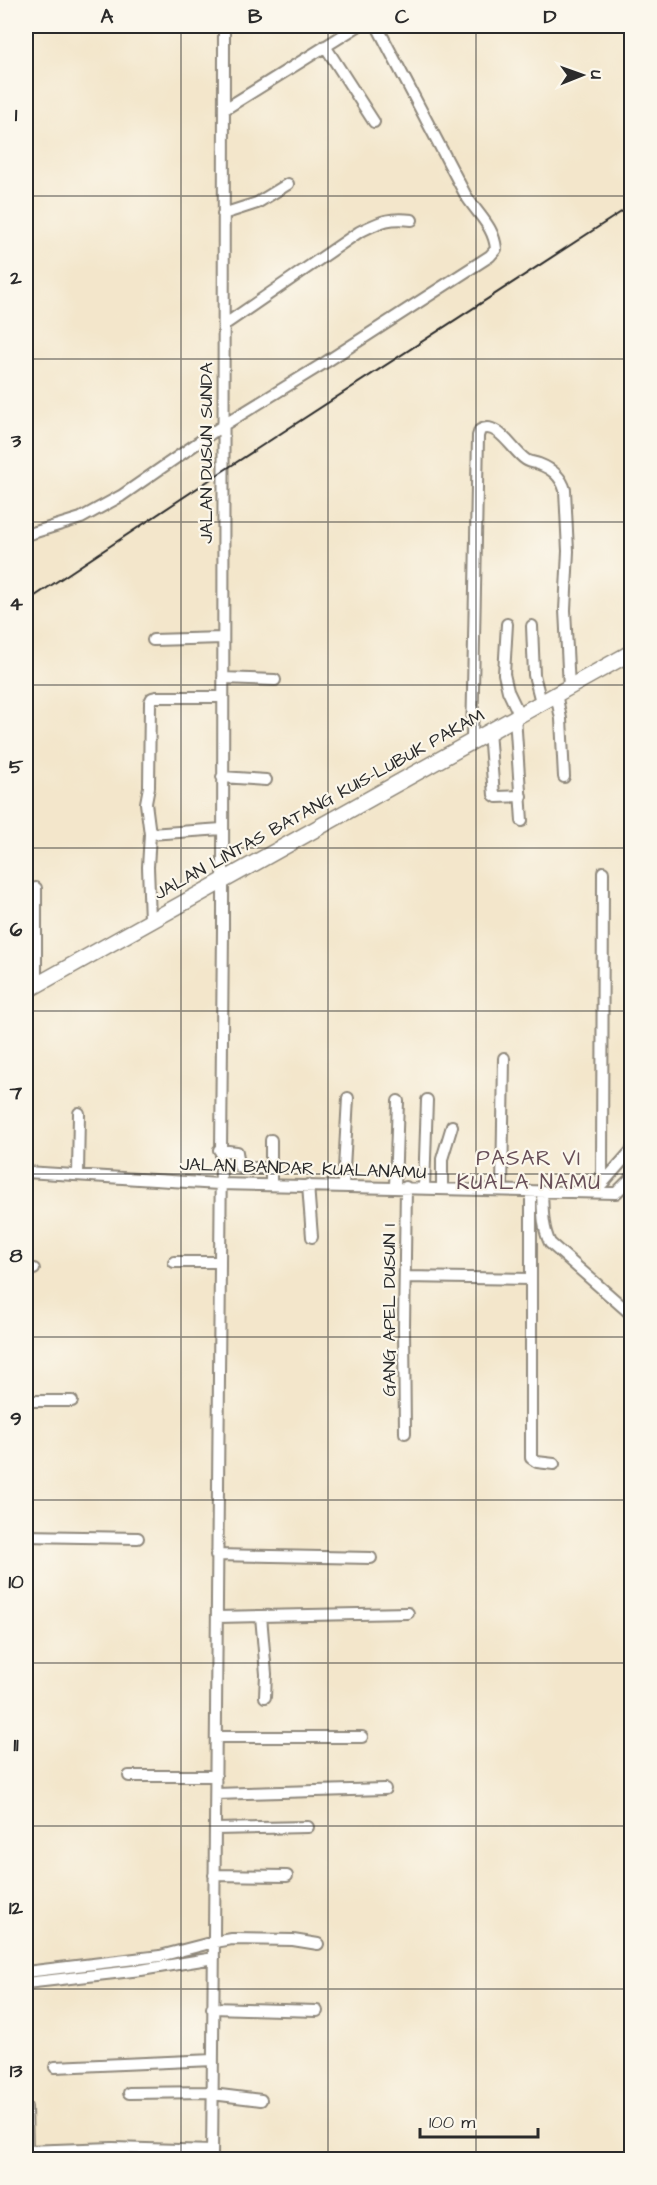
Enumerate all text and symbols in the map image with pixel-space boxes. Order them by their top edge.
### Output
text: A [101,3,114,31]
text: B [248,3,263,31]
text: C [395,3,410,31]
text: D [544,3,557,31]
north arrow [552,45,612,105]
text: U [585,70,607,79]
text: 1 [15,101,18,129]
text: 2 [9,264,22,292]
street label: JALAN DUSUN SUNDA [194,362,219,544]
text: 3 [10,427,22,455]
text: 4 [9,590,23,618]
street label: JALAN LINTAS BATANG KUIS–LUBUK PAKAM [149,703,489,906]
text: 5 [9,753,24,781]
text: 6 [10,916,23,944]
text: 7 [9,1079,23,1107]
district label: PASAR VI KUALA NAMU [456,1144,602,1197]
street label: JALAN BANDAR KUALANAMU [179,1152,427,1185]
street label: GANG APEL DUSUN I [377,1224,402,1396]
text: 8 [10,1242,23,1270]
text: 9 [10,1405,22,1433]
text: 10 [8,1568,24,1596]
text: 11 [13,1731,19,1759]
text: 12 [9,1894,24,1922]
text: 13 [10,2057,23,2085]
scale bar [420,2101,538,2139]
text: 100 m [429,2110,475,2135]

